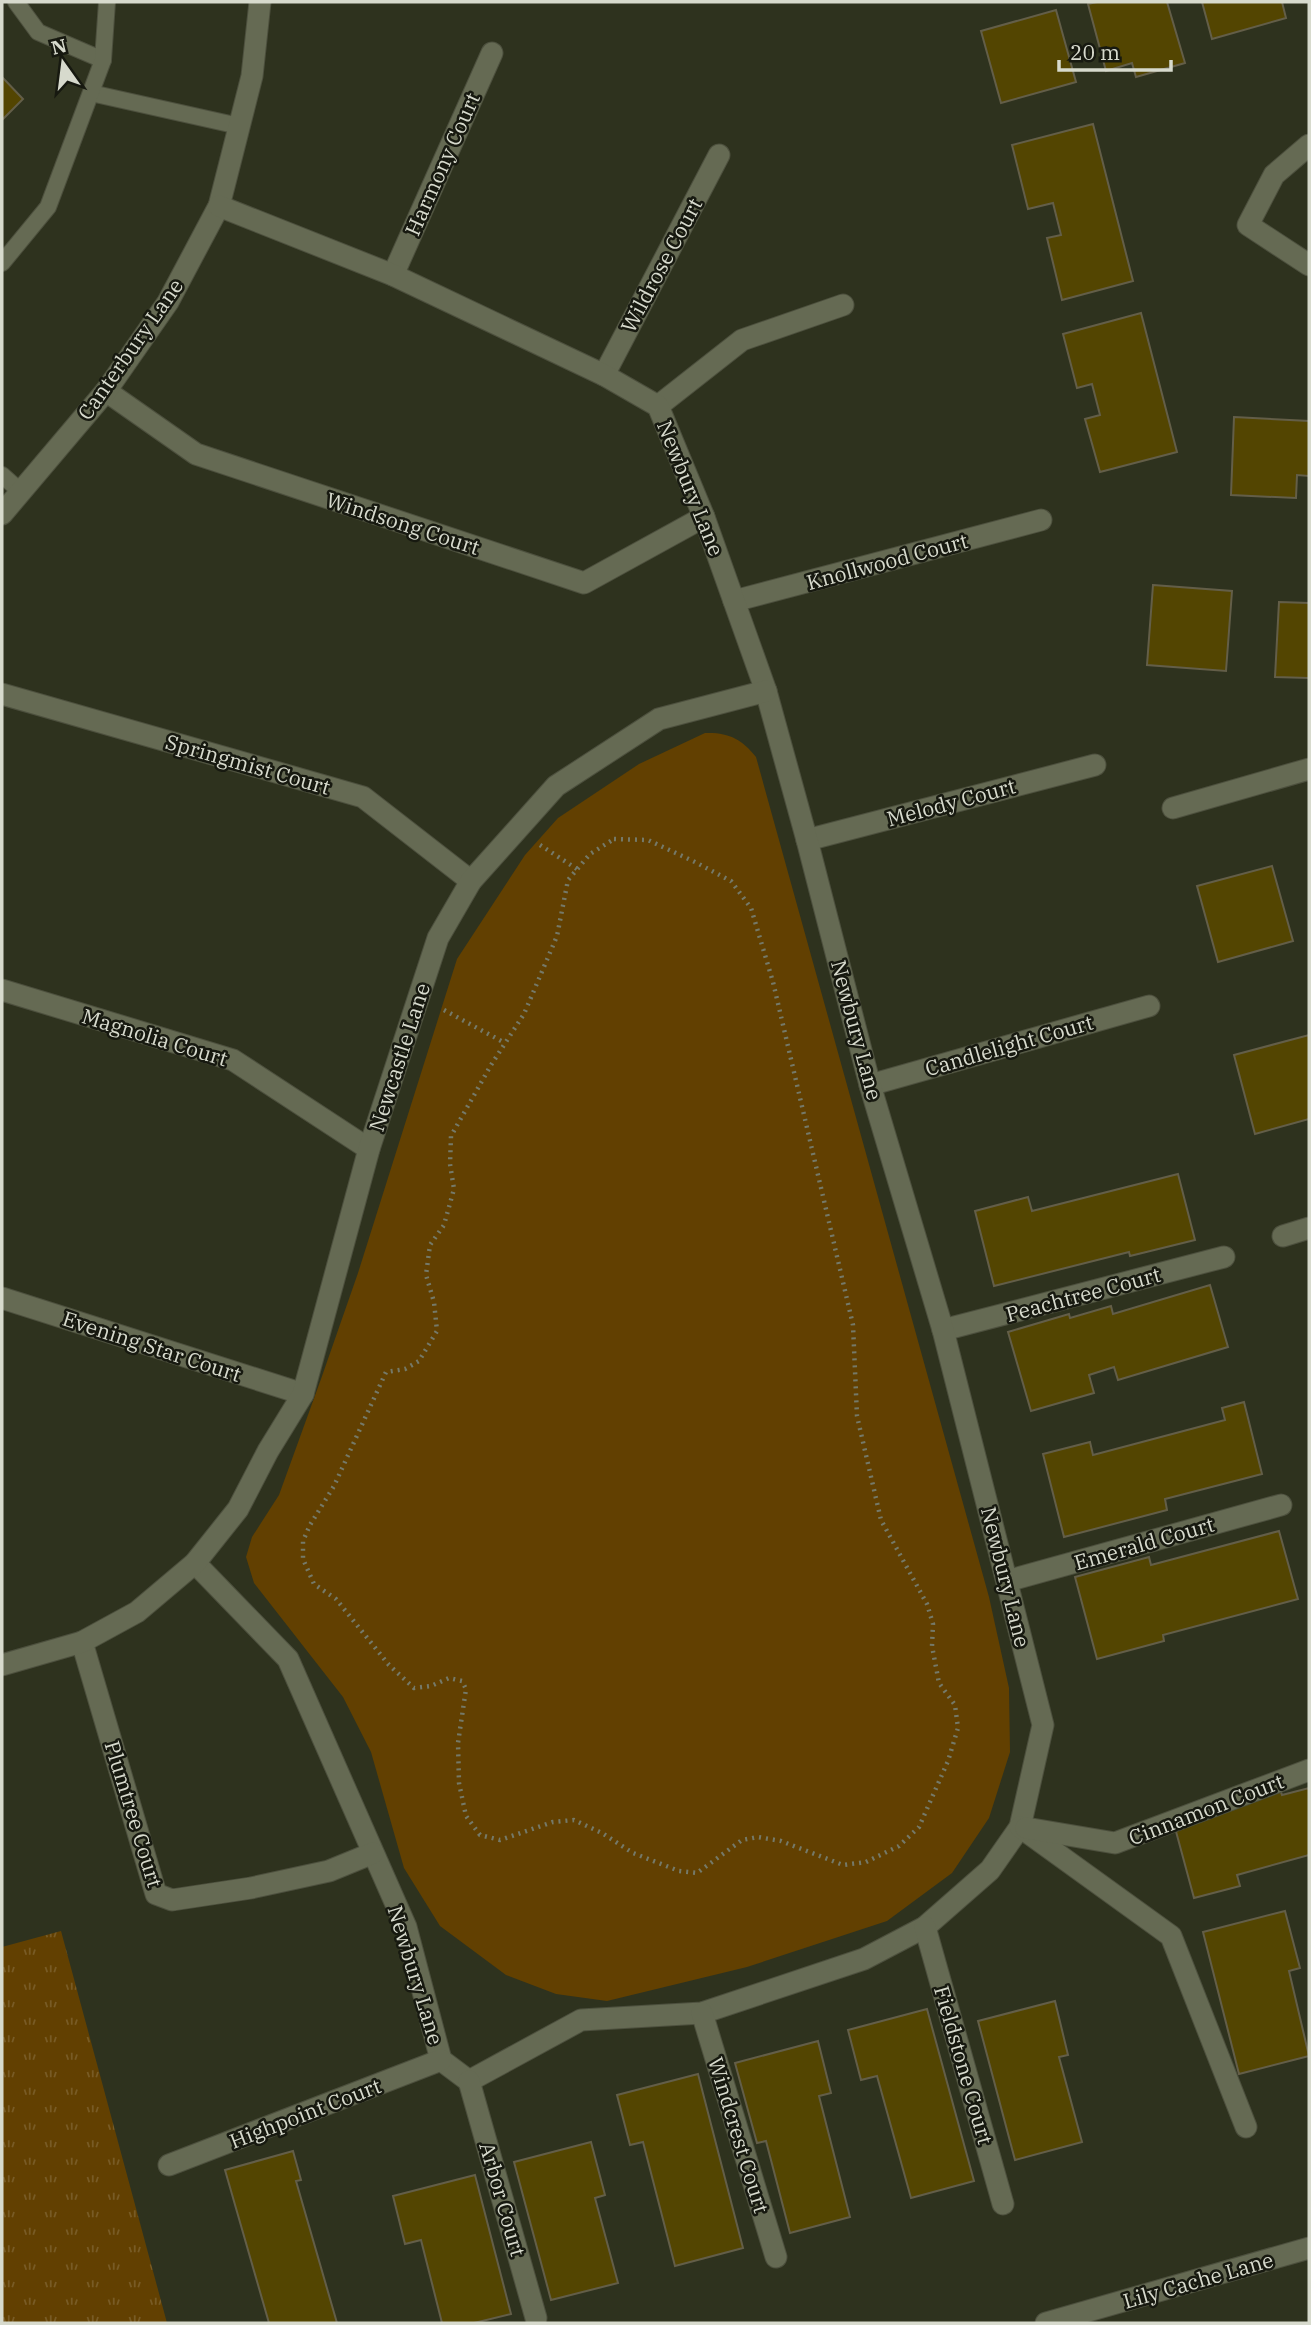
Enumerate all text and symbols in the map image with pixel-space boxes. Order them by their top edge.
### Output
north arrow [28,28,98,98]
scale bar [1059,28,1171,72]
text: N [49,33,69,60]
text: 20 m [1070,38,1120,66]
street label: Harmony Court [398,88,486,240]
street label: Wildrose Court [614,193,708,337]
street label: Canterbury Lane [71,273,189,425]
street label: Newbury Lane [651,416,731,560]
street label: Windsong Court [323,485,483,561]
street label: Knollwood Court [803,526,971,596]
street label: Springmist Court [162,727,334,801]
street label: Melody Court [884,771,1018,833]
street label: Newbury Lane [825,957,889,1103]
street label: Newcastle Lane [362,979,436,1135]
street label: Magnolia Court [79,1002,231,1072]
street label: Candlelight Court [922,1008,1096,1082]
street label: Peachtree Court [1003,1260,1163,1328]
street label: Evening Star Court [59,1304,245,1388]
street label: Newbury Lane [975,1504,1037,1650]
street label: Emerald Court [1071,1510,1217,1576]
street label: Plumtree Court [98,1737,170,1891]
street label: Cinnamon Court [1124,1767,1288,1851]
street label: Newbury Lane [382,1902,450,2048]
street label: Fieldstone Court [928,1982,1000,2148]
street label: Windcrest Court [702,2054,776,2216]
street label: Highpoint Court [225,2071,385,2155]
street label: Arbor Court [473,2139,533,2259]
street label: Lily Cache Lane [1120,2245,1276,2315]

